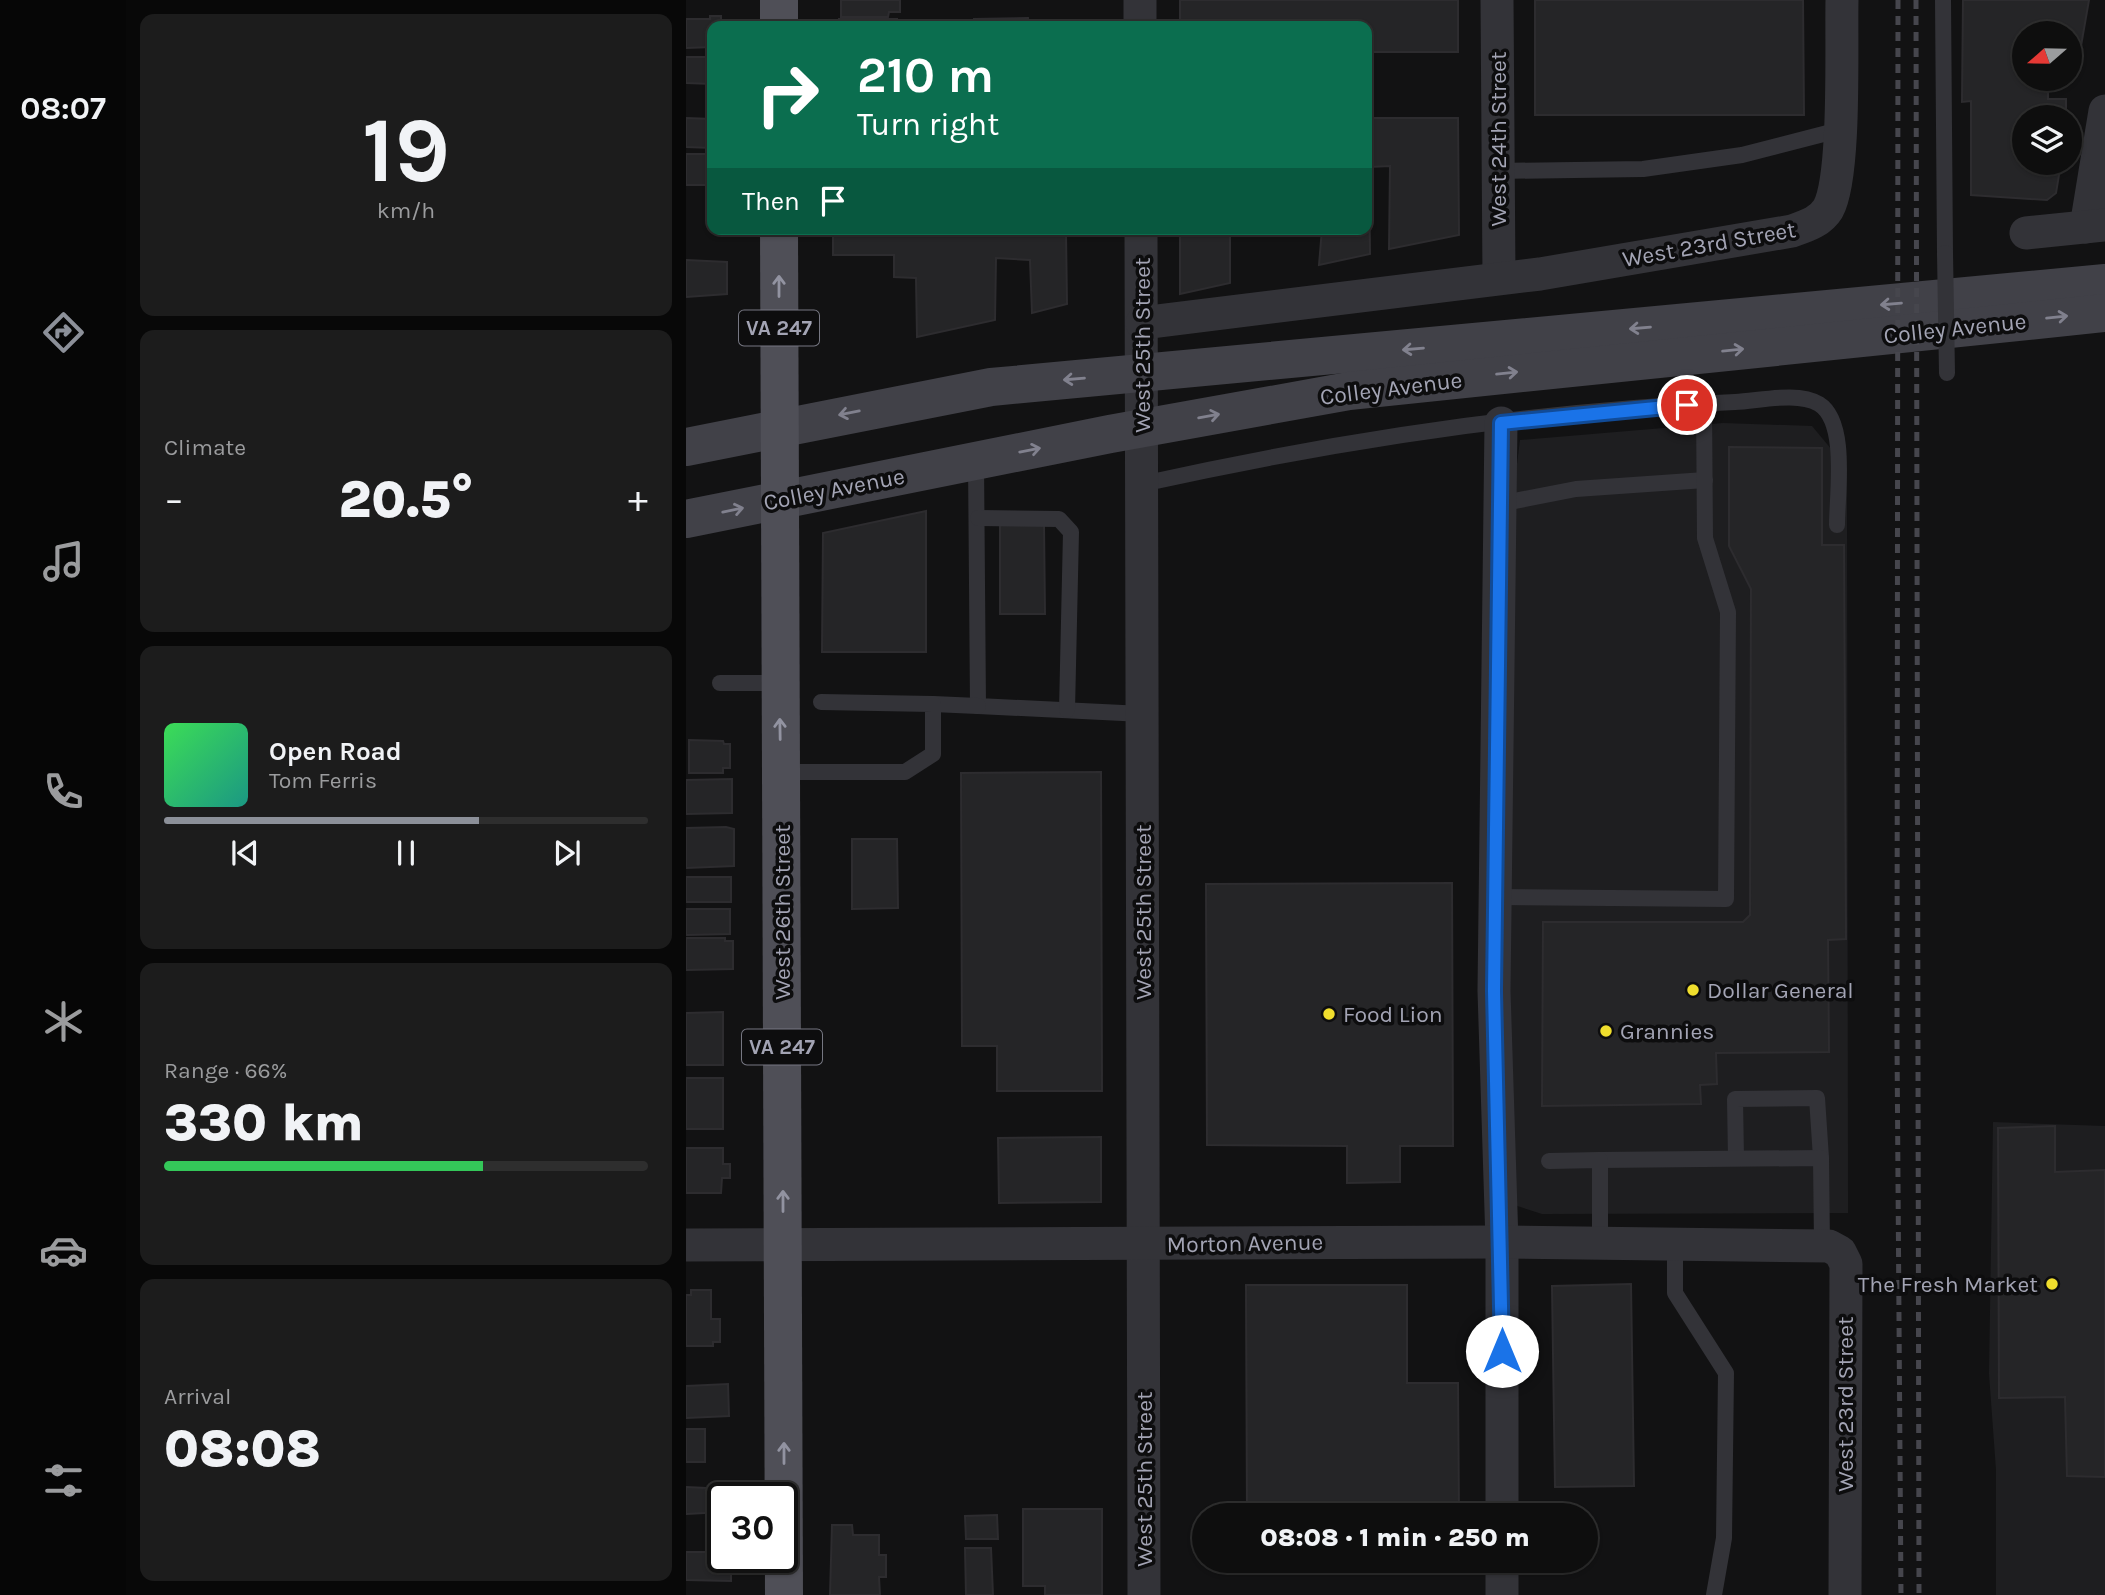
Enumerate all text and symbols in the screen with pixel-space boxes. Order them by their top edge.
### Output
north arrow [2012,21,2082,91]
map controls [2012,21,2082,175]
text: 210 m [857,47,994,104]
icon: right [742,49,833,140]
street label: West 24th Street [1485,51,1512,227]
text: 08:07 [20,90,106,127]
text: 19 [362,98,450,204]
button: layers [2012,105,2082,175]
text: Turn right [857,106,999,143]
icon: arrive [814,182,852,220]
text: Then [742,186,800,217]
text: km/h [377,197,435,224]
street label: West 23rd Street [1620,216,1798,273]
street label: West 25th Street [1129,257,1156,433]
one-way arrow [772,274,786,297]
one-way arrow [1880,297,1903,310]
icon: directions [39,308,88,357]
street label: Colley Avenue [1882,308,2028,349]
road number: VA 247 [739,310,819,346]
one-way arrow [2046,311,2068,324]
one-way arrow [1629,321,1652,334]
one-way arrow [1403,343,1425,356]
one-way arrow [1722,344,1744,357]
street label: Colley Avenue [1318,366,1464,411]
one-way arrow [1495,367,1518,380]
one-way arrow [1063,373,1086,386]
pin [1657,375,1717,435]
icon: arrive [1668,386,1706,424]
one-way arrow [838,406,861,420]
one-way arrow [1197,409,1220,422]
text: Climate [164,434,246,461]
one-way arrow [1018,443,1041,456]
street label: Colley Avenue [761,463,907,516]
text: 20.5° [338,469,474,530]
text: − [164,477,184,522]
text: + [628,477,648,522]
one-way arrow [721,502,744,516]
icon: music [39,537,88,586]
one-way arrow [773,718,787,741]
text: Open Road [269,736,402,767]
icon: phone [39,767,88,816]
text: Tom Ferris [269,767,377,794]
street label: West 26th Street [769,824,796,1000]
street label: West 25th Street [1130,824,1157,1000]
icon: previous [226,834,264,872]
icon: pause [387,834,425,872]
icon: next [548,834,586,872]
place label: Dollar General [1707,977,1854,1004]
marker: Dollar General [1685,982,1701,998]
icon: climate [39,997,88,1046]
place label: Food Lion [1343,1001,1443,1028]
marker: Food Lion [1321,1006,1337,1022]
place label: Grannies [1620,1018,1714,1045]
marker: Grannies [1598,1023,1614,1039]
road number: VA 247 [742,1030,822,1064]
text: Range · 66% [164,1057,287,1084]
text: 330 km [164,1092,364,1153]
one-way arrow [776,1190,790,1213]
icon: car [39,1226,88,1275]
street label: Morton Avenue [1166,1229,1324,1258]
place label: The Fresh Market [1858,1271,2038,1298]
marker: The Fresh Market [2044,1276,2060,1292]
position arrow [1465,1314,1539,1388]
street label: West 23rd Street [1832,1316,1859,1492]
text: Arrival [164,1383,231,1410]
street label: West 25th Street [1131,1391,1158,1567]
text: 08:08 [164,1418,321,1479]
one-way arrow [777,1442,791,1465]
icon: filters [39,1456,88,1505]
speed limit sign: 30 [707,1482,798,1573]
text: 08:08 · 1 min · 250 m [1260,1522,1530,1553]

